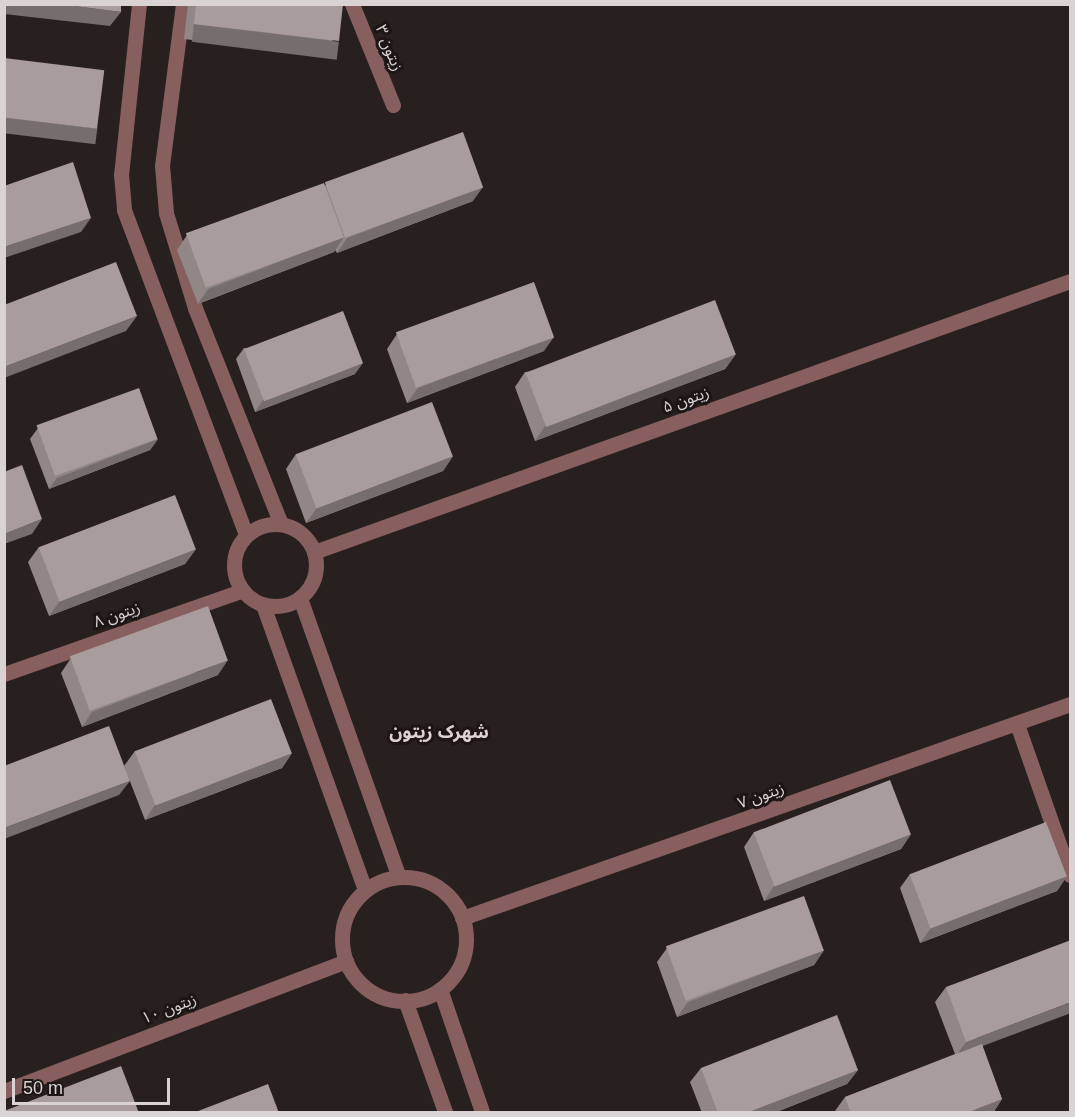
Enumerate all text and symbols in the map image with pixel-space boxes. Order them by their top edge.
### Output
street label: زیتون ۳ [371,22,407,74]
street label: زیتون ۵ [660,383,712,417]
street label: زیتون ۸ [91,598,143,632]
district label: شهرک زیتون [389,721,489,743]
street label: زیتون ۷ [735,779,787,813]
street label: زیتون ۱۰ [139,990,199,1028]
scale bar [15,1066,172,1104]
text: 50 m [23,1078,63,1098]

